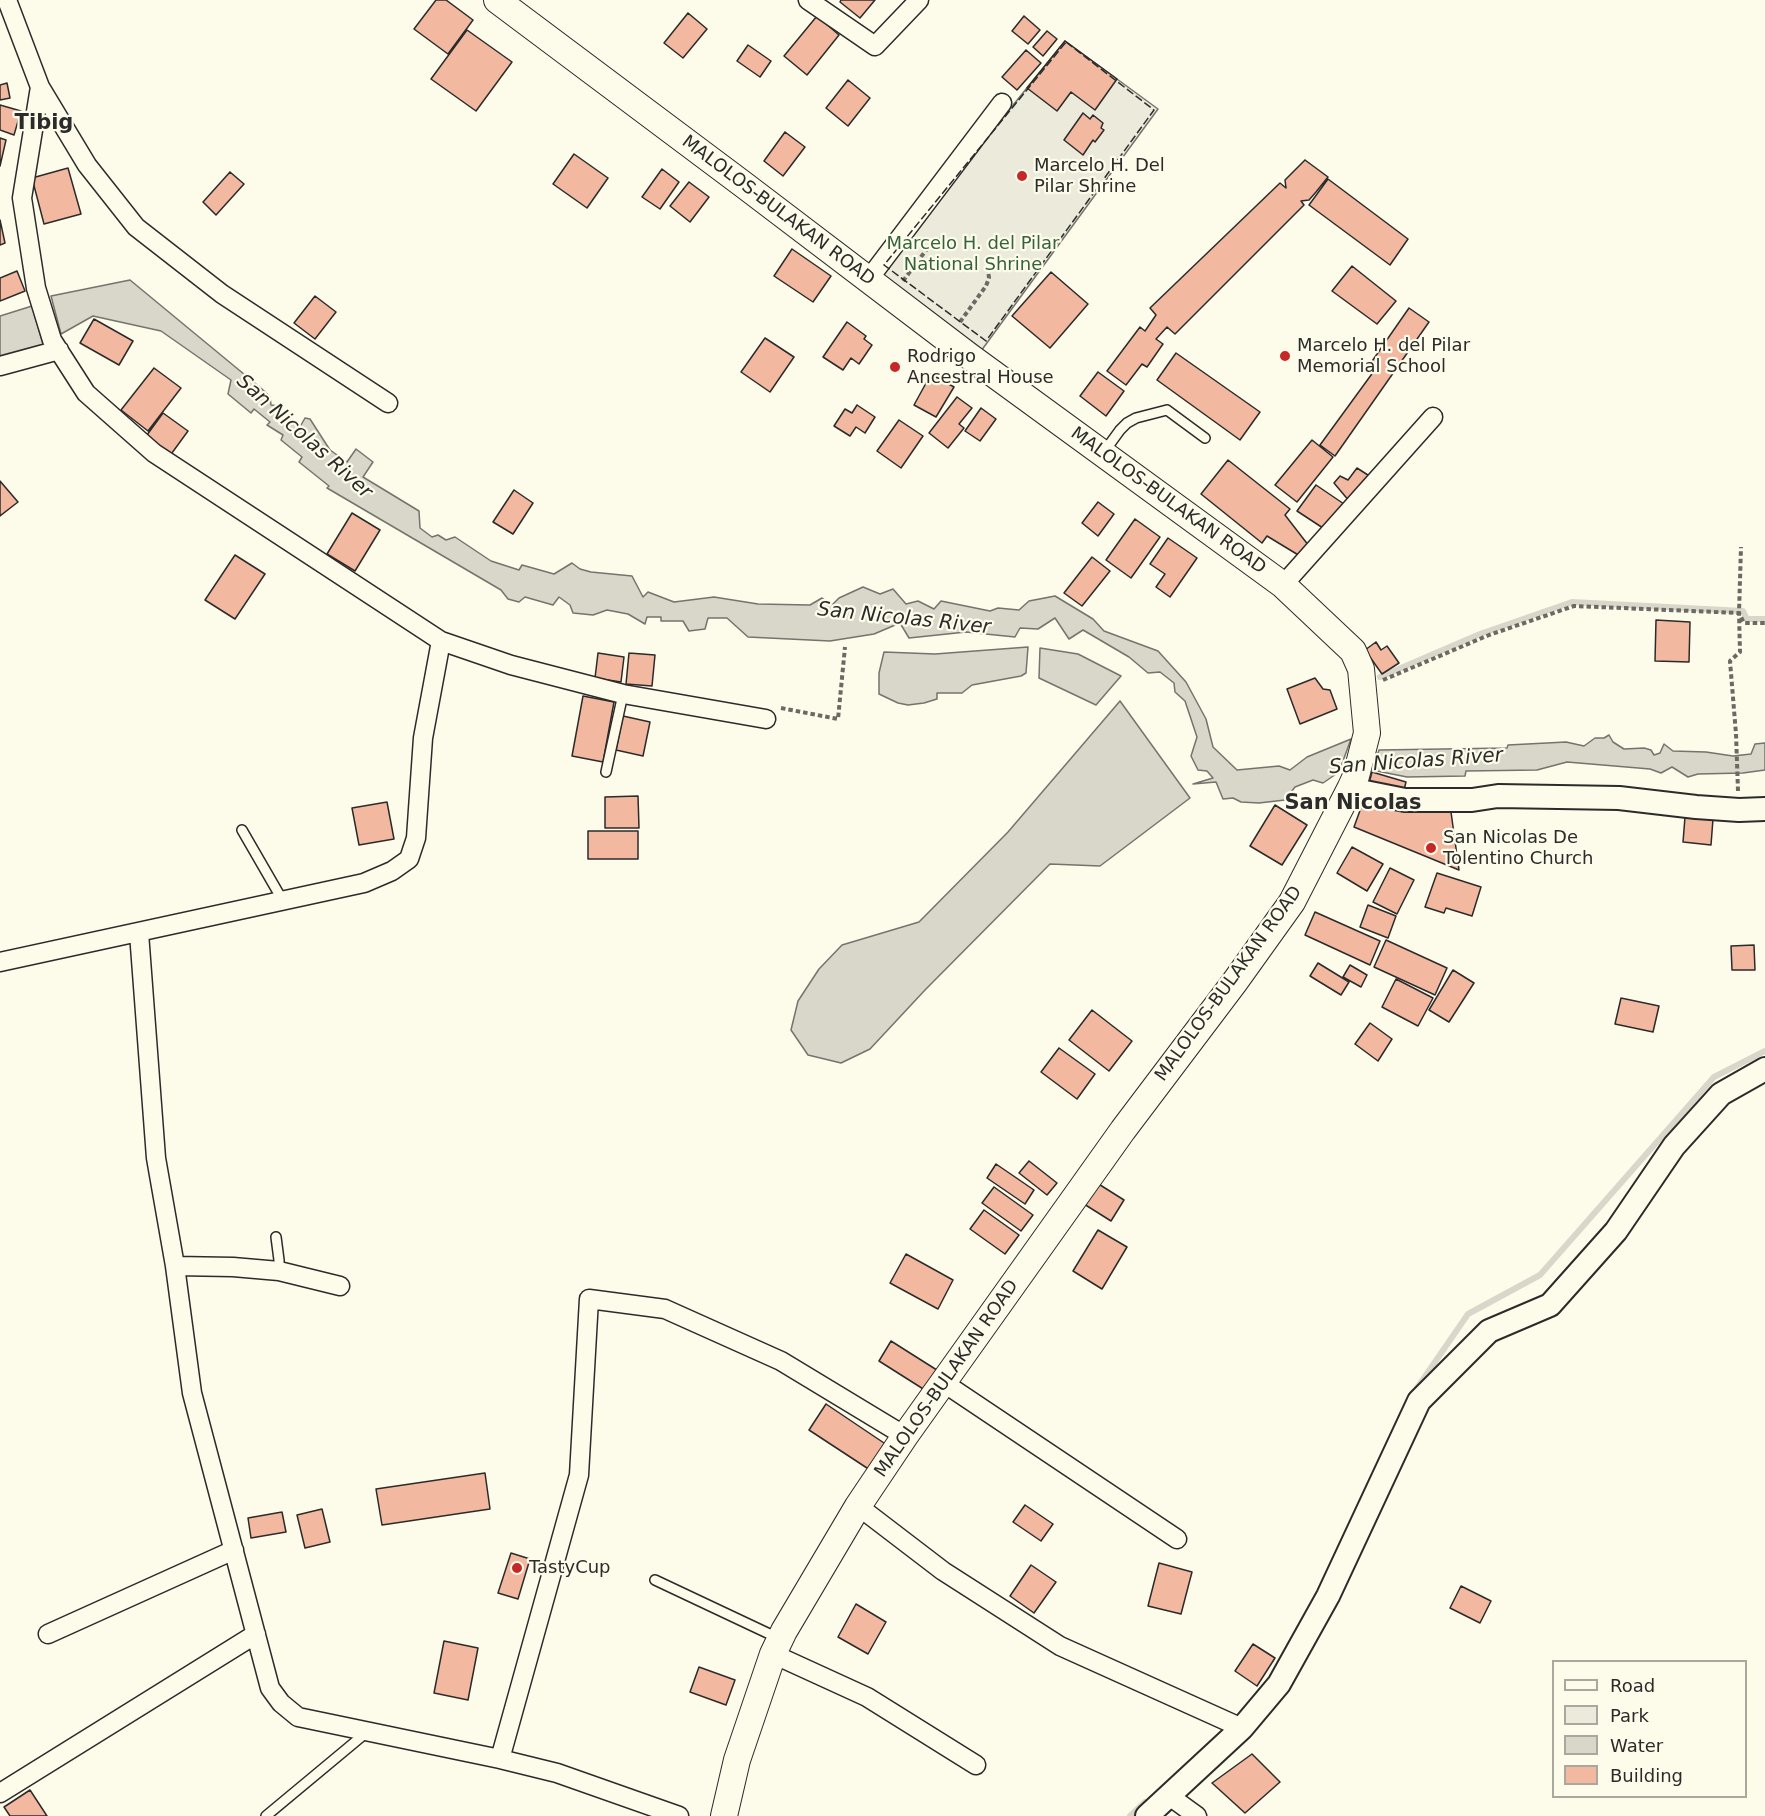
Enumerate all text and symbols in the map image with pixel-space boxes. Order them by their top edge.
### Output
district label: Tibig [15,111,73,137]
street label: MALOLOS-BULAKAN ROAD [677,131,879,291]
place label: Marcelo H. Del Pilar Shrine [1034,155,1165,198]
marker: Marcelo H. Del Pilar Shrine [1015,169,1029,183]
park label: Marcelo H. del Pilar National Shrine [886,233,1060,276]
place label: Marcelo H. del Pilar Memorial School [1297,335,1470,378]
place label: Rodrigo Ancestral House [907,346,1054,388]
marker: Marcelo H. del Pilar Memorial School [1278,349,1292,363]
marker: Rodrigo Ancestral House [888,360,902,374]
water label: San Nicolas River [231,370,377,504]
street label: MALOLOS-BULAKAN ROAD [1066,423,1270,579]
water label: San Nicolas River [816,598,992,640]
water label: San Nicolas River [1328,744,1504,780]
district label: San Nicolas [1284,791,1422,817]
place label: San Nicolas De Tolentino Church [1443,827,1593,870]
marker: San Nicolas De Tolentino Church [1424,841,1438,855]
street label: MALOLOS-BULAKAN ROAD [1151,882,1307,1086]
street label: MALOLOS-BULAKAN ROAD [870,1276,1024,1482]
place label: TastyCup [529,1557,611,1579]
marker: TastyCup [510,1561,524,1575]
legend [1552,1660,1747,1798]
text: Road [1610,1675,1655,1696]
text: Park [1610,1705,1649,1726]
text: Water [1610,1735,1663,1756]
text: Building [1610,1765,1683,1786]

